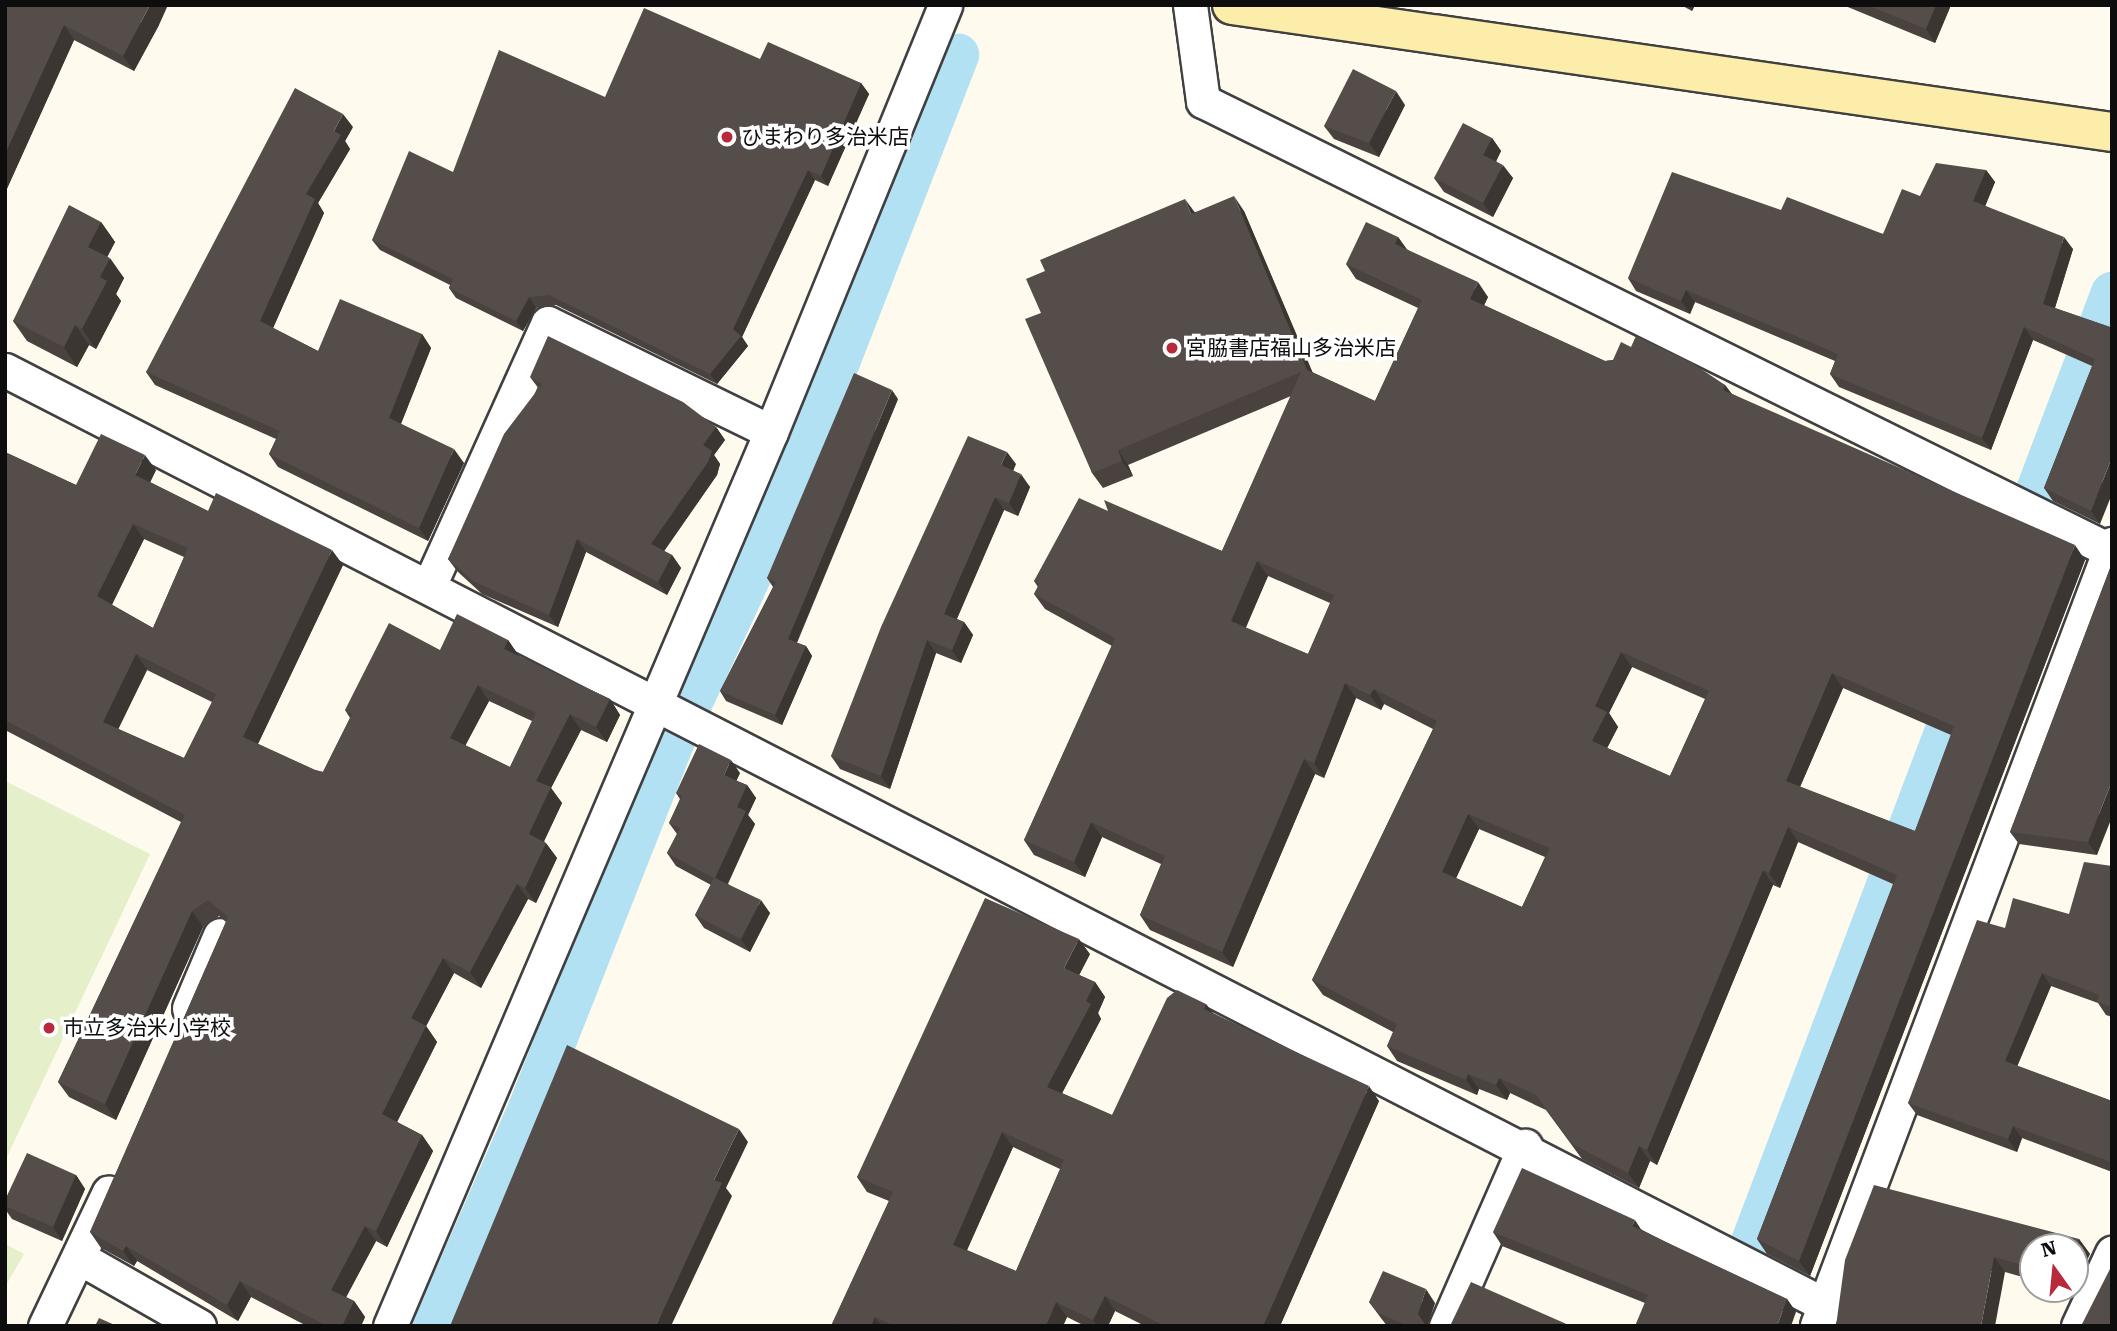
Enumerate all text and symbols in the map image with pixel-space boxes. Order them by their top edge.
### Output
place label: ひまわり多治米店 [741,124,909,150]
marker: ひまわり多治米店 [719,129,735,145]
place label: 宮脇書店福山多治米店 [1186,335,1396,361]
marker: 宮脇書店福山多治米店 [1164,340,1180,356]
place label: 市立多治米小学校 [63,1015,231,1041]
marker: 市立多治米小学校 [41,1020,57,1036]
north arrow [2019,1233,2089,1303]
text: N [2039,1236,2059,1262]

